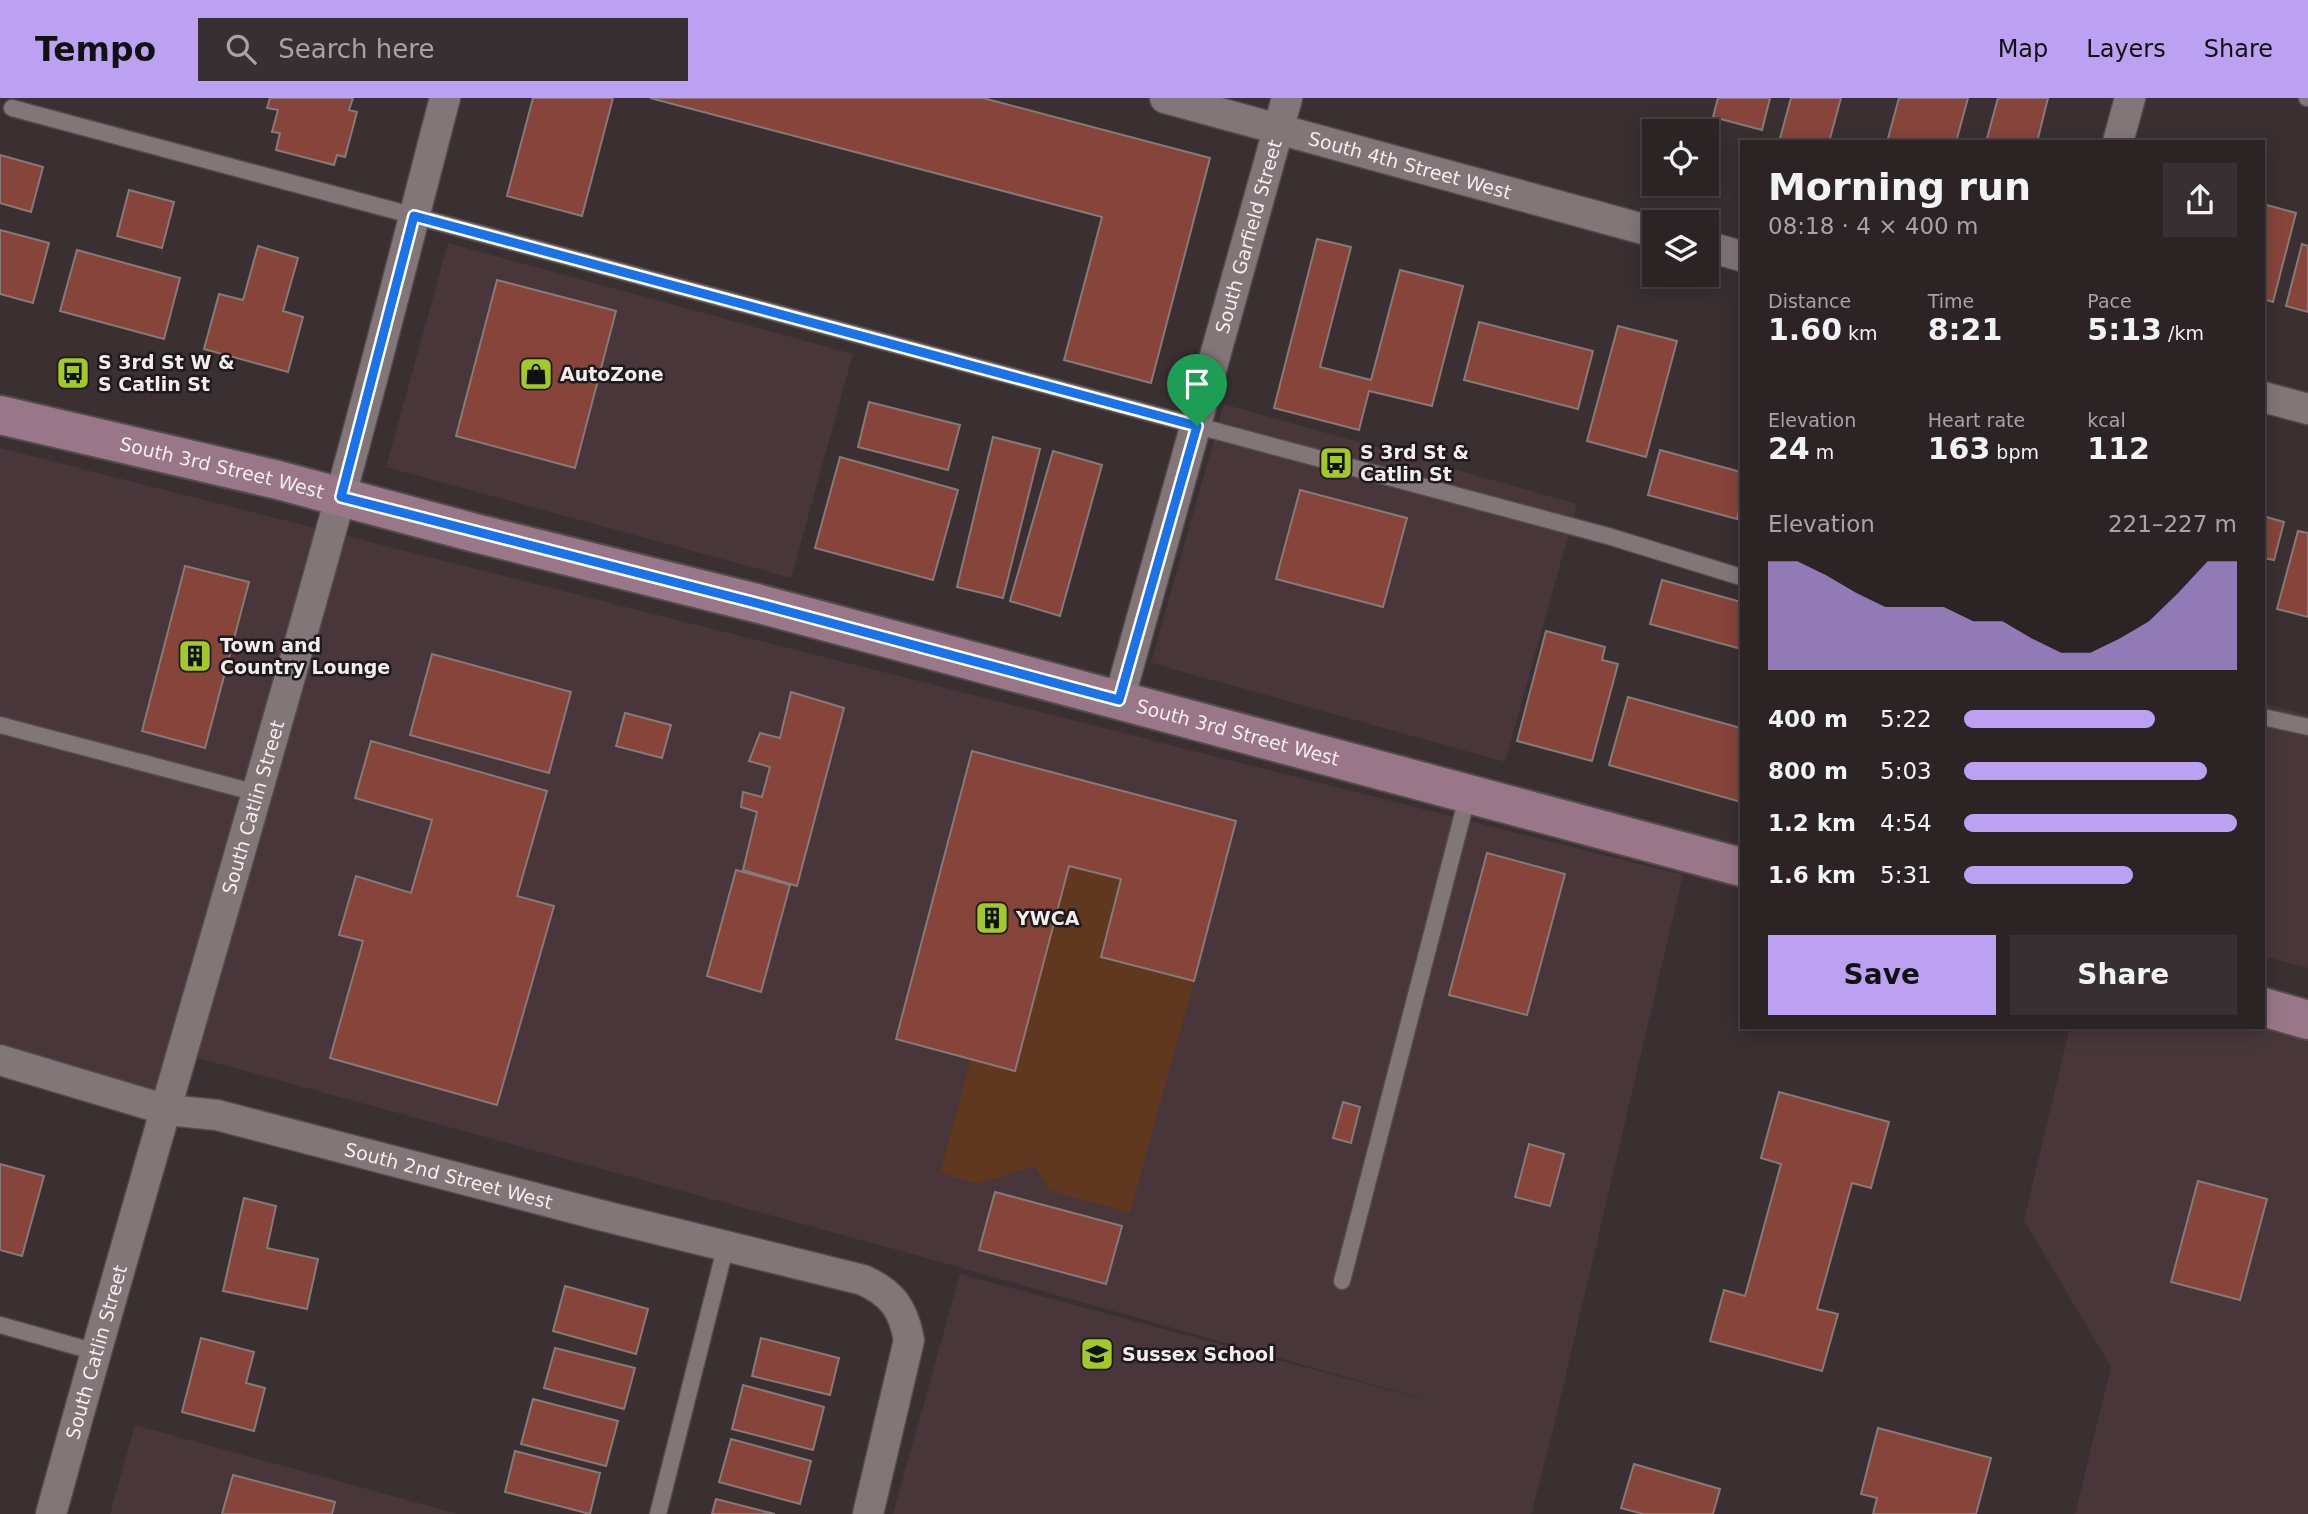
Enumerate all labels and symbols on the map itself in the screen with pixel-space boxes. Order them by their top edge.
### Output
street label: South 4th Street West [1306,127,1514,203]
street label: South Garfield Street [1211,137,1286,336]
place label: S 3rd St W & S Catlin St [98,351,235,395]
bus stop icon: S 3rd St W & S Catlin St [54,354,92,392]
pin [1167,354,1227,426]
shop icon: AutoZone [517,355,555,393]
place label: AutoZone [560,363,664,385]
street label: South 3rd Street West [117,432,327,503]
place label: S 3rd St & Catlin St [1360,441,1469,485]
bus stop icon: S 3rd St & Catlin St [1317,444,1355,482]
place label: Town and Country Lounge [220,634,390,678]
building icon: Town and Country Lounge [176,637,214,675]
street label: South 3rd Street West [1134,694,1342,770]
street label: South Catlin Street [217,718,288,897]
building icon: YWCA [973,899,1011,937]
place label: YWCA [1015,907,1080,929]
street label: South 2nd Street West [342,1138,555,1213]
street label: South Catlin Street [61,1262,131,1442]
school or university icon: Sussex School [1078,1335,1116,1373]
place label: Sussex School [1122,1343,1275,1365]

